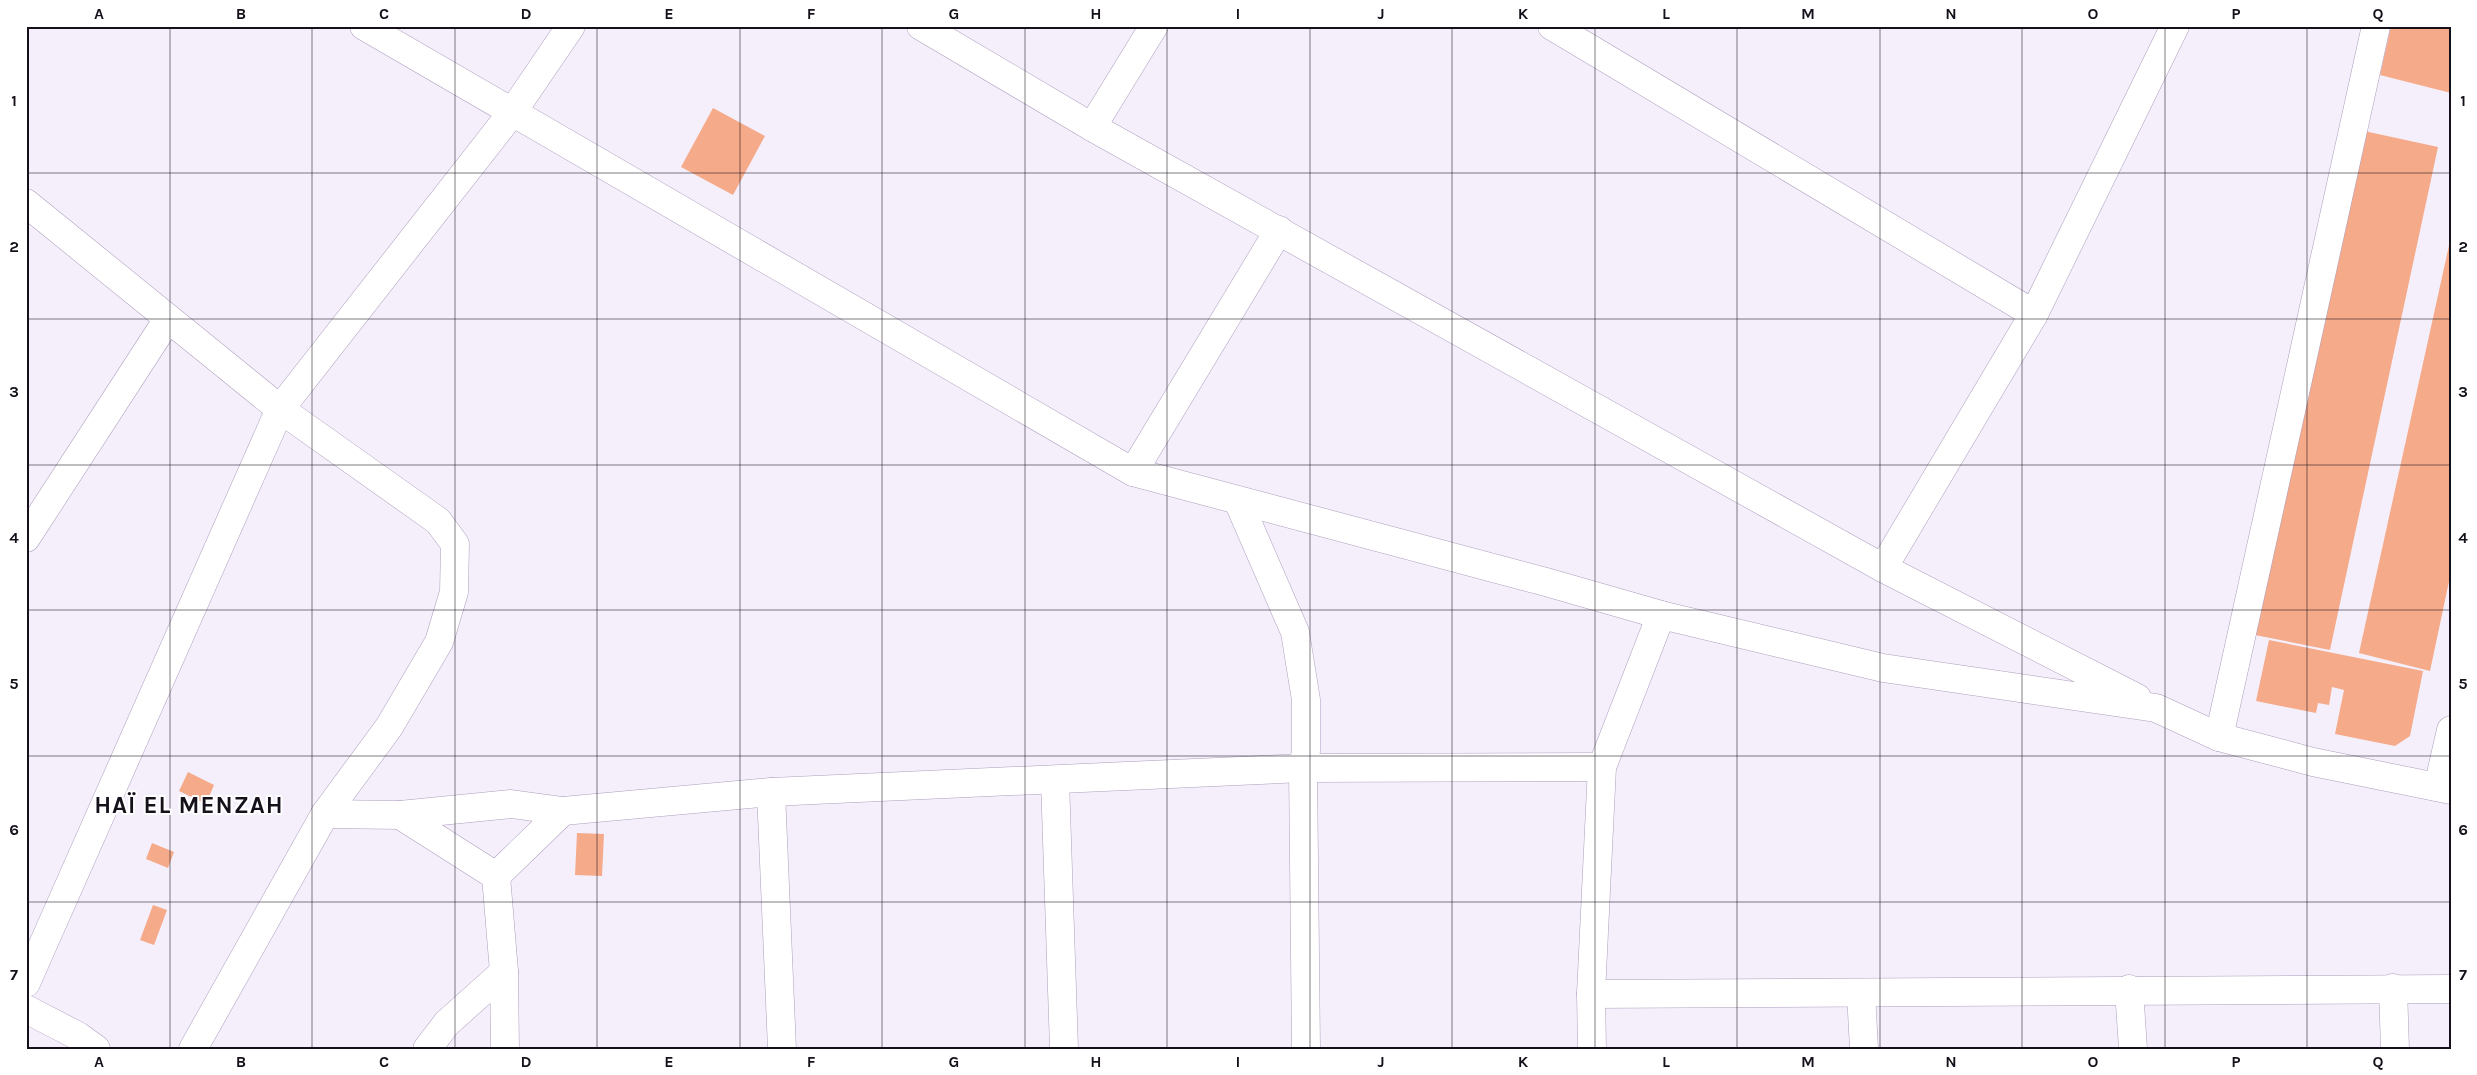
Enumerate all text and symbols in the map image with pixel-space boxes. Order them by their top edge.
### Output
text: A [94,4,104,23]
text: B [236,4,246,23]
text: C [379,4,389,23]
text: D [521,4,532,23]
text: E [664,4,674,23]
text: F [807,4,816,23]
text: G [949,4,959,23]
text: H [1090,4,1102,23]
text: I [1236,4,1240,23]
text: J [1377,4,1385,23]
text: K [1518,4,1529,23]
text: L [1662,4,1670,23]
text: M [1801,4,1815,23]
text: N [1945,4,1957,23]
text: O [2088,4,2099,23]
text: P [2231,4,2241,23]
text: Q [2373,4,2384,23]
text: 1 [11,91,17,110]
text: 1 [2460,91,2466,110]
text: 2 [9,237,19,256]
text: 2 [2458,237,2468,256]
text: 3 [9,382,19,401]
text: 3 [2458,382,2468,401]
text: 4 [9,528,19,547]
text: 4 [2458,528,2468,547]
text: 5 [9,674,19,693]
text: 5 [2458,674,2468,693]
district label: HAÏ EL MENZAH [94,791,284,819]
text: 6 [9,820,19,839]
text: 6 [2458,820,2468,839]
text: 7 [10,965,18,984]
text: 7 [2459,965,2467,984]
text: A [94,1052,104,1071]
text: B [236,1052,246,1071]
text: C [379,1052,389,1071]
text: D [521,1052,532,1071]
text: E [664,1052,674,1071]
text: F [807,1052,816,1071]
text: G [949,1052,959,1071]
text: H [1090,1052,1102,1071]
text: I [1236,1052,1240,1071]
text: J [1377,1052,1385,1071]
text: K [1518,1052,1529,1071]
text: L [1662,1052,1670,1071]
text: M [1801,1052,1815,1071]
text: N [1945,1052,1957,1071]
text: O [2088,1052,2099,1071]
text: P [2231,1052,2241,1071]
text: Q [2373,1052,2384,1071]

